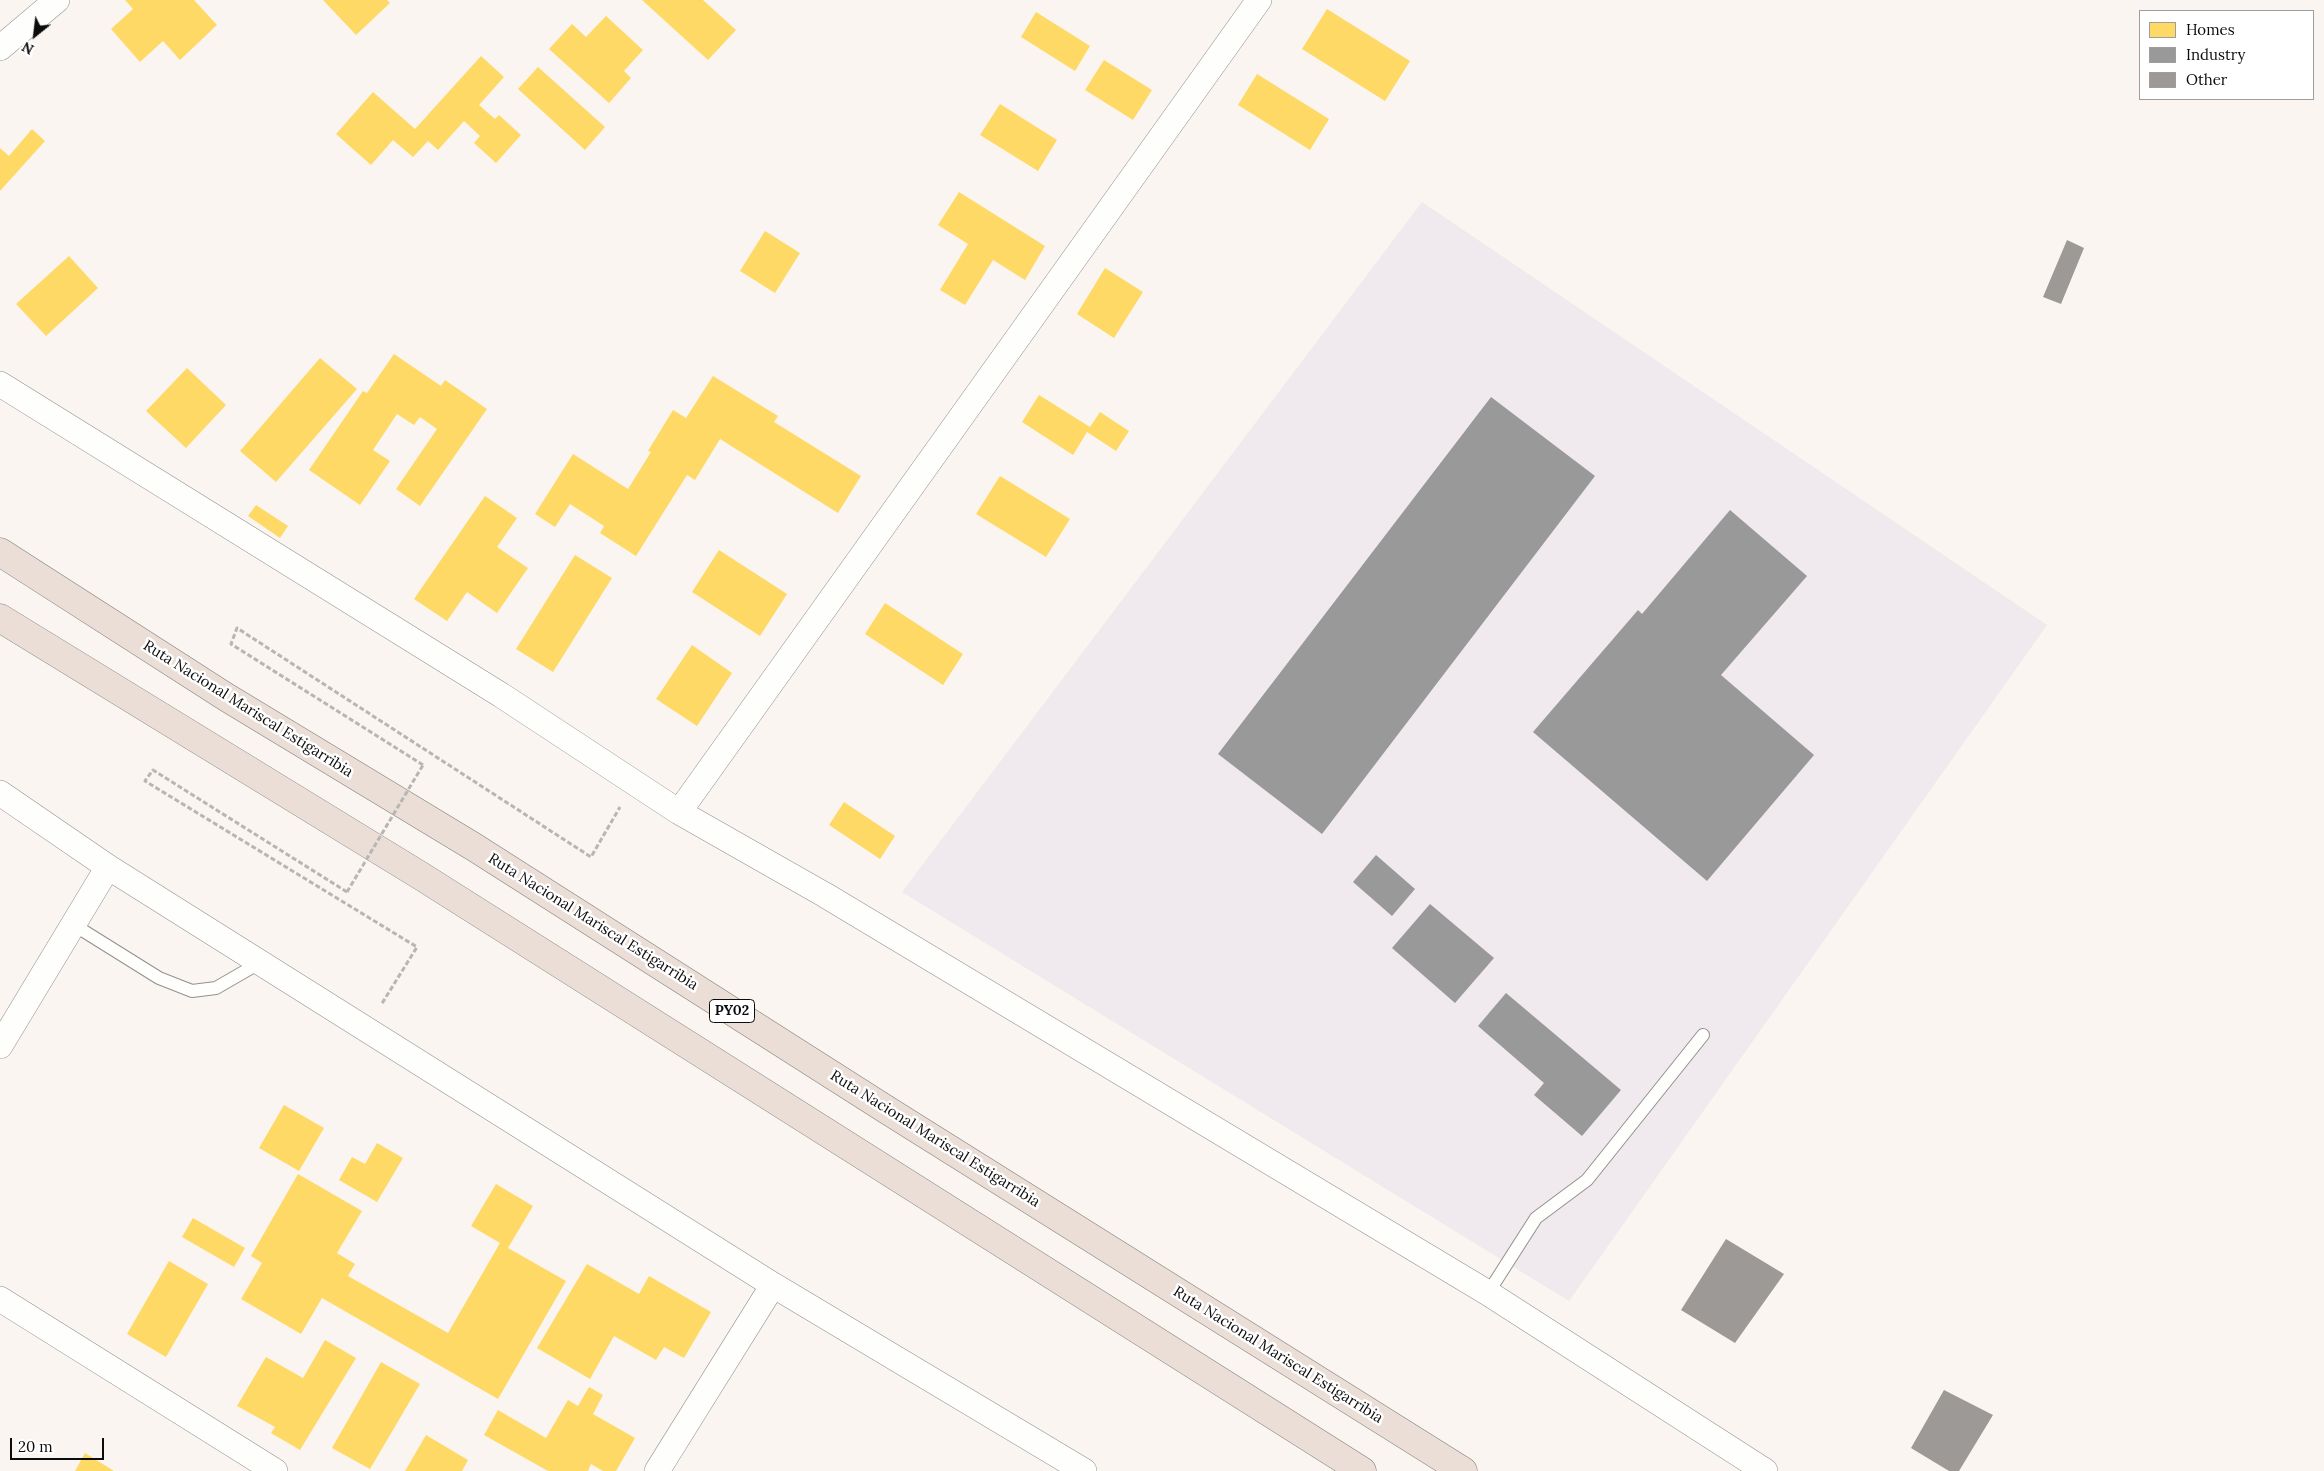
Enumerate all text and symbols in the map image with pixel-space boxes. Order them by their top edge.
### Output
north arrow [10,10,60,60]
legend [2139,10,2314,100]
text: Homes [2186,20,2235,39]
text: N [19,38,37,59]
text: Industry [2186,45,2245,64]
text: Other [2186,70,2227,89]
street label: Ruta Nacional Mariscal Estigarribia [140,637,356,781]
street label: Ruta Nacional Mariscal Estigarribia [485,850,701,994]
road number: PY02 [710,999,754,1022]
street label: Ruta Nacional Mariscal Estigarribia [827,1067,1043,1211]
street label: Ruta Nacional Mariscal Estigarribia [1170,1283,1386,1427]
scale bar [12,1428,106,1460]
text: 20 m [18,1437,53,1456]

